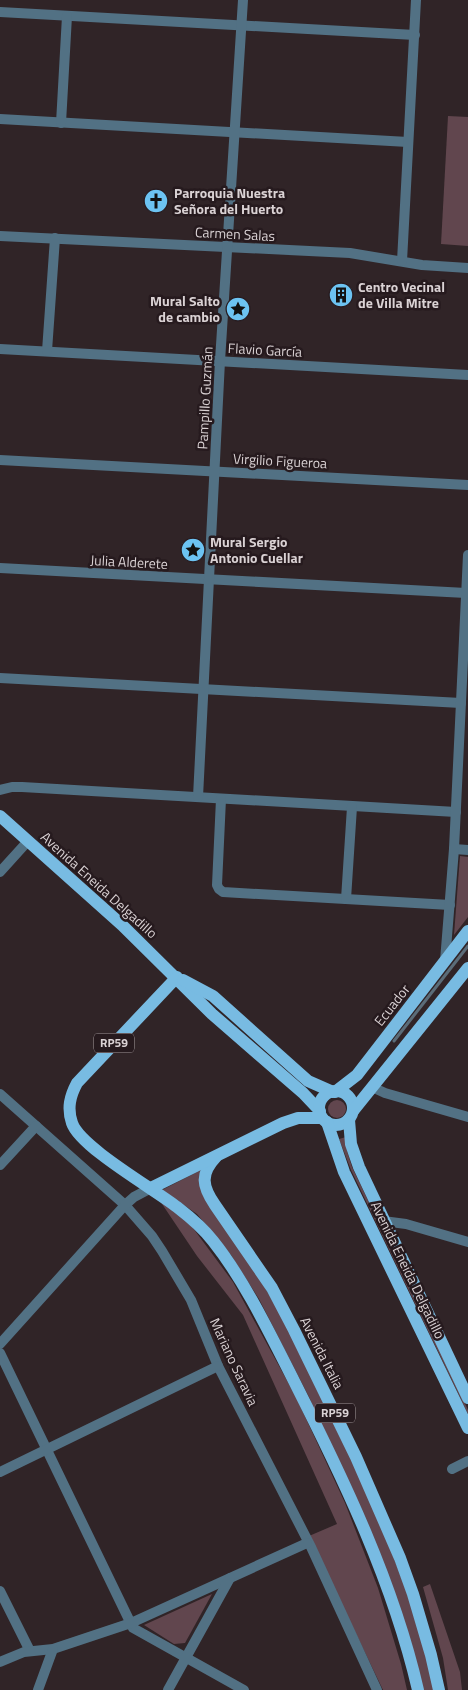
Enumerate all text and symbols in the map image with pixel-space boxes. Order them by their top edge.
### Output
place label: Parroquia Nuestra Señora del Huerto [174,182,285,219]
church icon: Parroquia Nuestra Señora del Huerto [143,188,169,214]
street label: Carmen Salas [194,221,276,246]
place label: Centro Vecinal de Villa Mitre [358,276,445,313]
building icon: Centro Vecinal de Villa Mitre [328,282,354,308]
place label: Mural Salto de cambio [150,290,220,327]
place icon: Mural Salto de cambio [225,296,251,322]
street label: Flavio García [227,337,303,362]
street label: Pampillo Guzmán [191,346,218,450]
street label: Virgilio Figueroa [232,448,328,473]
place label: Mural Sergio Antonio Cuellar [210,531,303,568]
place icon: Mural Sergio Antonio Cuellar [180,537,206,563]
street label: Julia Alderete [90,549,168,574]
street label: Avenida Eneida Delgadillo [36,826,162,943]
street label: Ecuador [369,979,415,1030]
road number: RP59 [94,1034,134,1052]
street label: Avenida Eneida Delgadillo [366,1197,451,1342]
street label: Avenida Italia [295,1313,350,1393]
street label: Mariano Saravia [205,1314,264,1409]
road number: RP59 [315,1404,355,1422]

